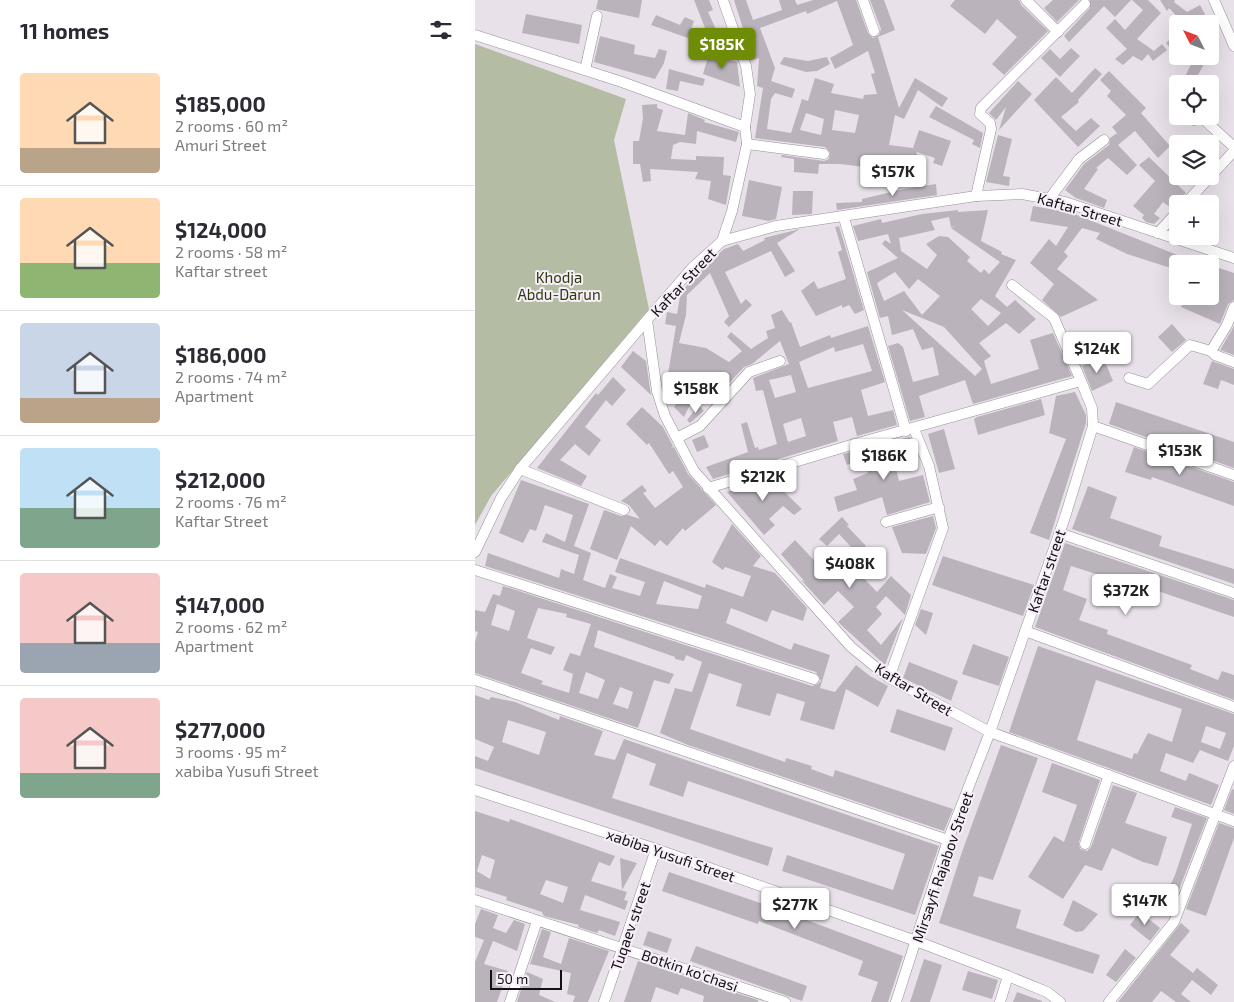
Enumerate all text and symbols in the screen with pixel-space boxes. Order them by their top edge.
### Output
north arrow [1169,15,1219,65]
map controls [1169,15,1219,305]
icon: filters [427,16,455,44]
text: 11 homes [20,18,109,43]
pin: $185K [687,28,757,70]
text: $185K [699,34,745,53]
button: locate [1169,75,1219,125]
text: $185,000 [175,91,266,116]
icon: home [60,93,120,153]
text: 2 rooms · 60 m² [175,116,288,135]
text: Amuri Street [175,135,267,154]
button: layers [1169,135,1219,185]
pin: $157K [858,154,928,197]
text: $157K [871,161,915,180]
street label: Kaftar Street [1035,188,1125,230]
button: + [1169,195,1219,245]
text: $124,000 [175,217,267,242]
icon: home [60,218,120,278]
text: 2 rooms · 58 m² [175,242,288,261]
street label: Kaftar Street [647,244,720,320]
button: − [1169,255,1219,305]
text: Kaftar street [175,261,268,280]
park label: Khodja Abdu-Darun [517,268,601,303]
pin: $124K [1062,332,1132,374]
text: $124K [1074,338,1120,357]
text: $186,000 [175,342,267,367]
icon: home [60,343,120,403]
text: 2 rooms · 74 m² [175,367,287,386]
pin: $158K [661,372,731,414]
text: $158K [673,378,719,397]
text: Apartment [175,386,254,405]
pin: $153K [1145,434,1215,476]
pin: $186K [849,438,919,481]
text: $153K [1158,440,1202,459]
text: $186K [861,445,907,464]
pin: $212K [728,460,798,502]
text: $212K [741,466,785,485]
text: $212,000 [175,467,266,492]
icon: home [60,468,120,528]
text: 2 rooms · 76 m² [175,492,287,511]
text: Kaftar Street [175,511,268,530]
street label: Kaftar street [1023,527,1069,615]
pin: $408K [815,546,885,589]
text: $408K [825,553,875,572]
pin: $372K [1091,574,1161,616]
text: $372K [1103,580,1149,599]
text: $147,000 [175,592,265,617]
icon: home [60,593,120,653]
text: 2 rooms · 62 m² [175,617,287,636]
text: Apartment [175,636,254,655]
street label: Kaftar Street [872,659,956,719]
text: $277,000 [175,717,266,742]
icon: home [60,718,120,778]
text: 3 rooms · 95 m² [175,742,287,761]
text: xabiba Yusufi Street [175,761,319,780]
street label: Mirsayfi Rajabov Street [908,789,977,945]
street label: xabiba Yusufi Street [604,825,738,886]
street label: Tuqaev street [606,879,654,973]
pin: $147K [1110,884,1180,926]
pin: $277K [760,888,830,930]
text: $147K [1123,890,1167,909]
text: $277K [772,894,818,913]
street label: Botkin ko'chasi [639,945,741,995]
scale bar [490,967,563,990]
text: 50 m [497,970,528,987]

